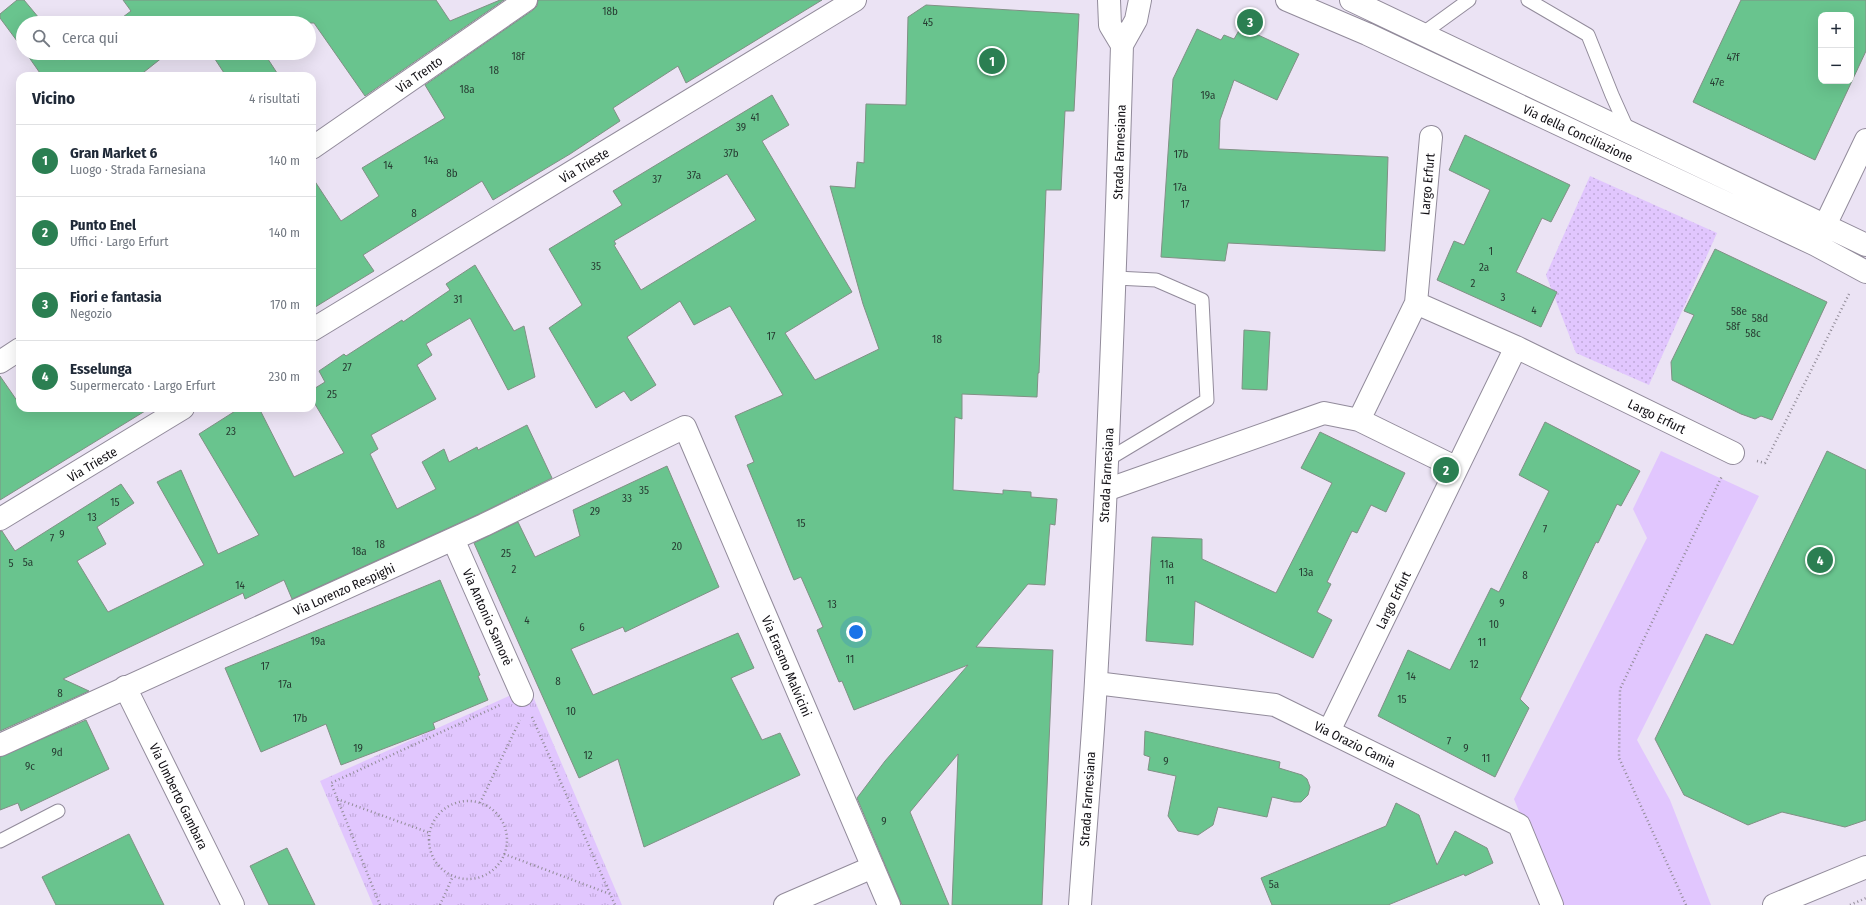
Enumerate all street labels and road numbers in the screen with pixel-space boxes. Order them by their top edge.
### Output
street label: Via Trento [393,53,446,96]
street label: Via della Conciliazione [1521,101,1635,165]
street label: Strada Farnesiana [1110,104,1129,200]
street label: Via Trieste [557,145,612,186]
street label: Largo Erfurt [1417,152,1438,216]
street label: Largo Erfurt [1626,396,1689,437]
street label: Strada Farnesiana [1097,427,1116,523]
street label: Via Trieste [65,444,120,485]
street label: Via Lorenzo Respighi [291,560,397,619]
street label: Via Antonio Samorè [460,567,516,668]
street label: Largo Erfurt [1373,568,1414,631]
street label: Via Erasmo Malvicini [759,614,815,719]
street label: Via Orazio Camia [1312,718,1398,771]
street label: Via Umberto Gambara [146,741,211,852]
street label: Strada Farnesiana [1077,751,1098,847]

